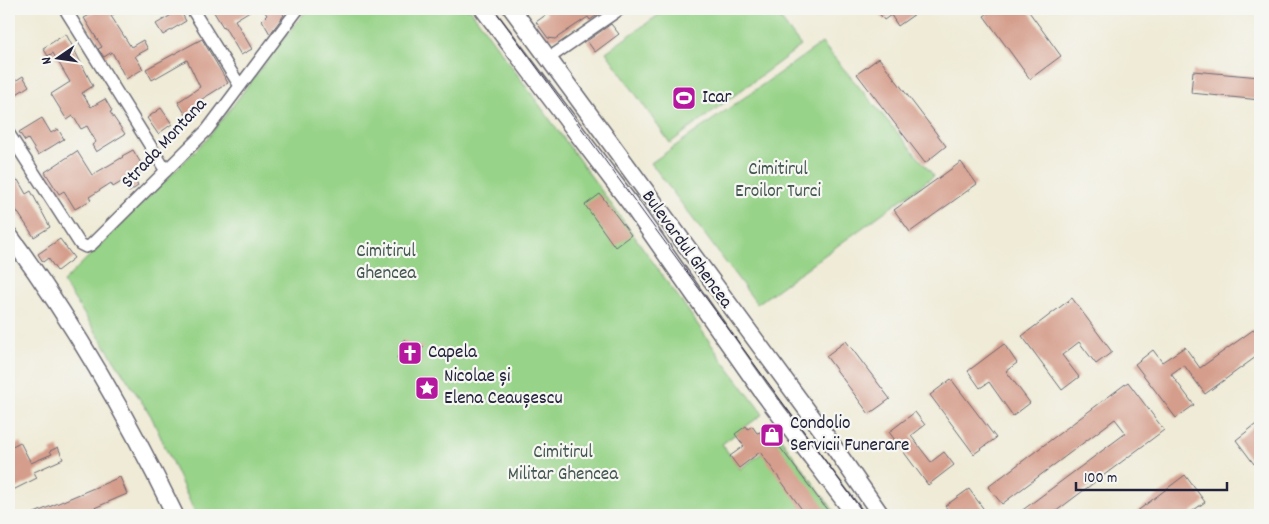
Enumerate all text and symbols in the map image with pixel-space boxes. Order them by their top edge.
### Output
north arrow [32,32,82,82]
text: N [37,55,58,66]
sports icon: Icar [671,85,697,111]
place label: Icar [702,85,732,112]
street label: Strada Montana [116,92,215,195]
park label: Cimitirul Eroilor Turci [735,157,821,206]
street label: Bulevardul Ghencea [634,185,739,316]
park label: Cimitirul Ghencea [356,239,417,288]
church icon: Capela [397,340,423,366]
place label: Capela [428,340,478,367]
place label: Nicolae și Elena Ceaușescu [444,364,563,413]
place icon: Nicolae și Elena Ceaușescu [414,375,440,401]
place label: Condolio Servicii Funerare [790,411,909,460]
shop icon: Condolio Servicii Funerare [759,422,785,448]
park label: Cimitirul Militar Ghencea [508,440,619,489]
scale bar [1076,459,1228,491]
text: 100 m [1084,468,1117,490]

